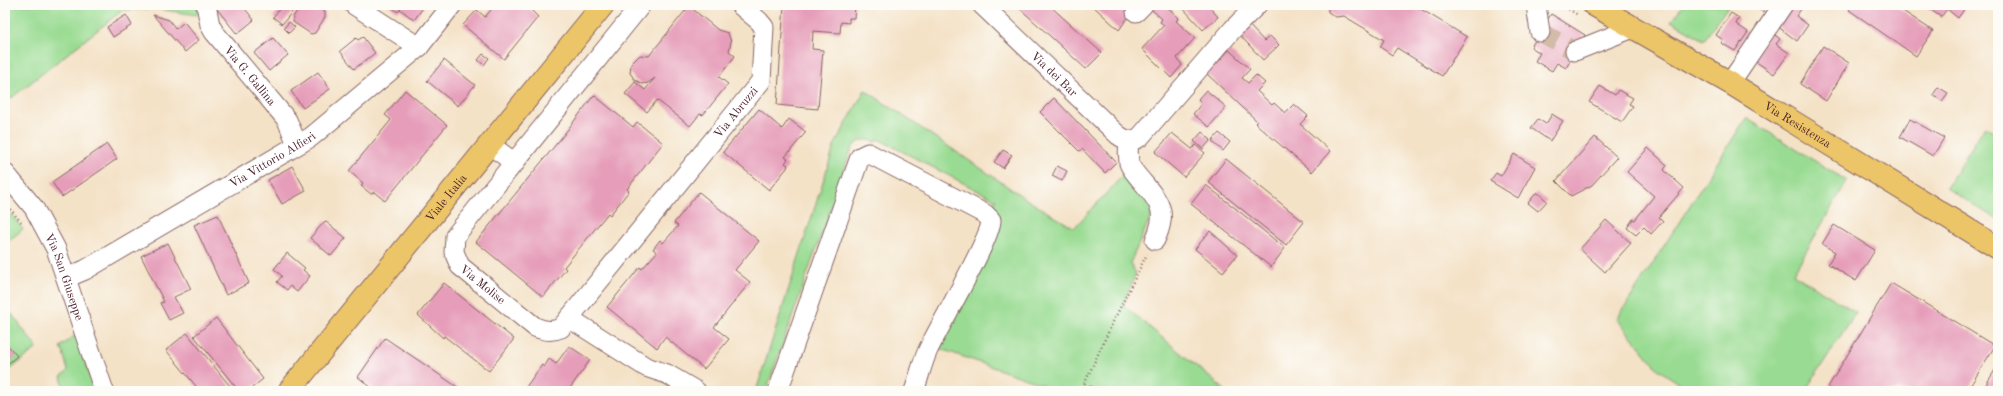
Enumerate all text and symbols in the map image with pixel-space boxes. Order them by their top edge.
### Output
street label: Via G. Gallina [221,44,277,108]
street label: Via dei Bar [1028,50,1079,100]
street label: Via Abruzzi [712,85,761,141]
street label: Via Resistenza [1761,100,1833,151]
street label: Via Vittorio Alfieri [228,131,319,191]
street label: Viale Italia [424,172,470,225]
street label: Via San Giuseppe [42,232,85,323]
street label: Via Molise [457,263,507,307]

